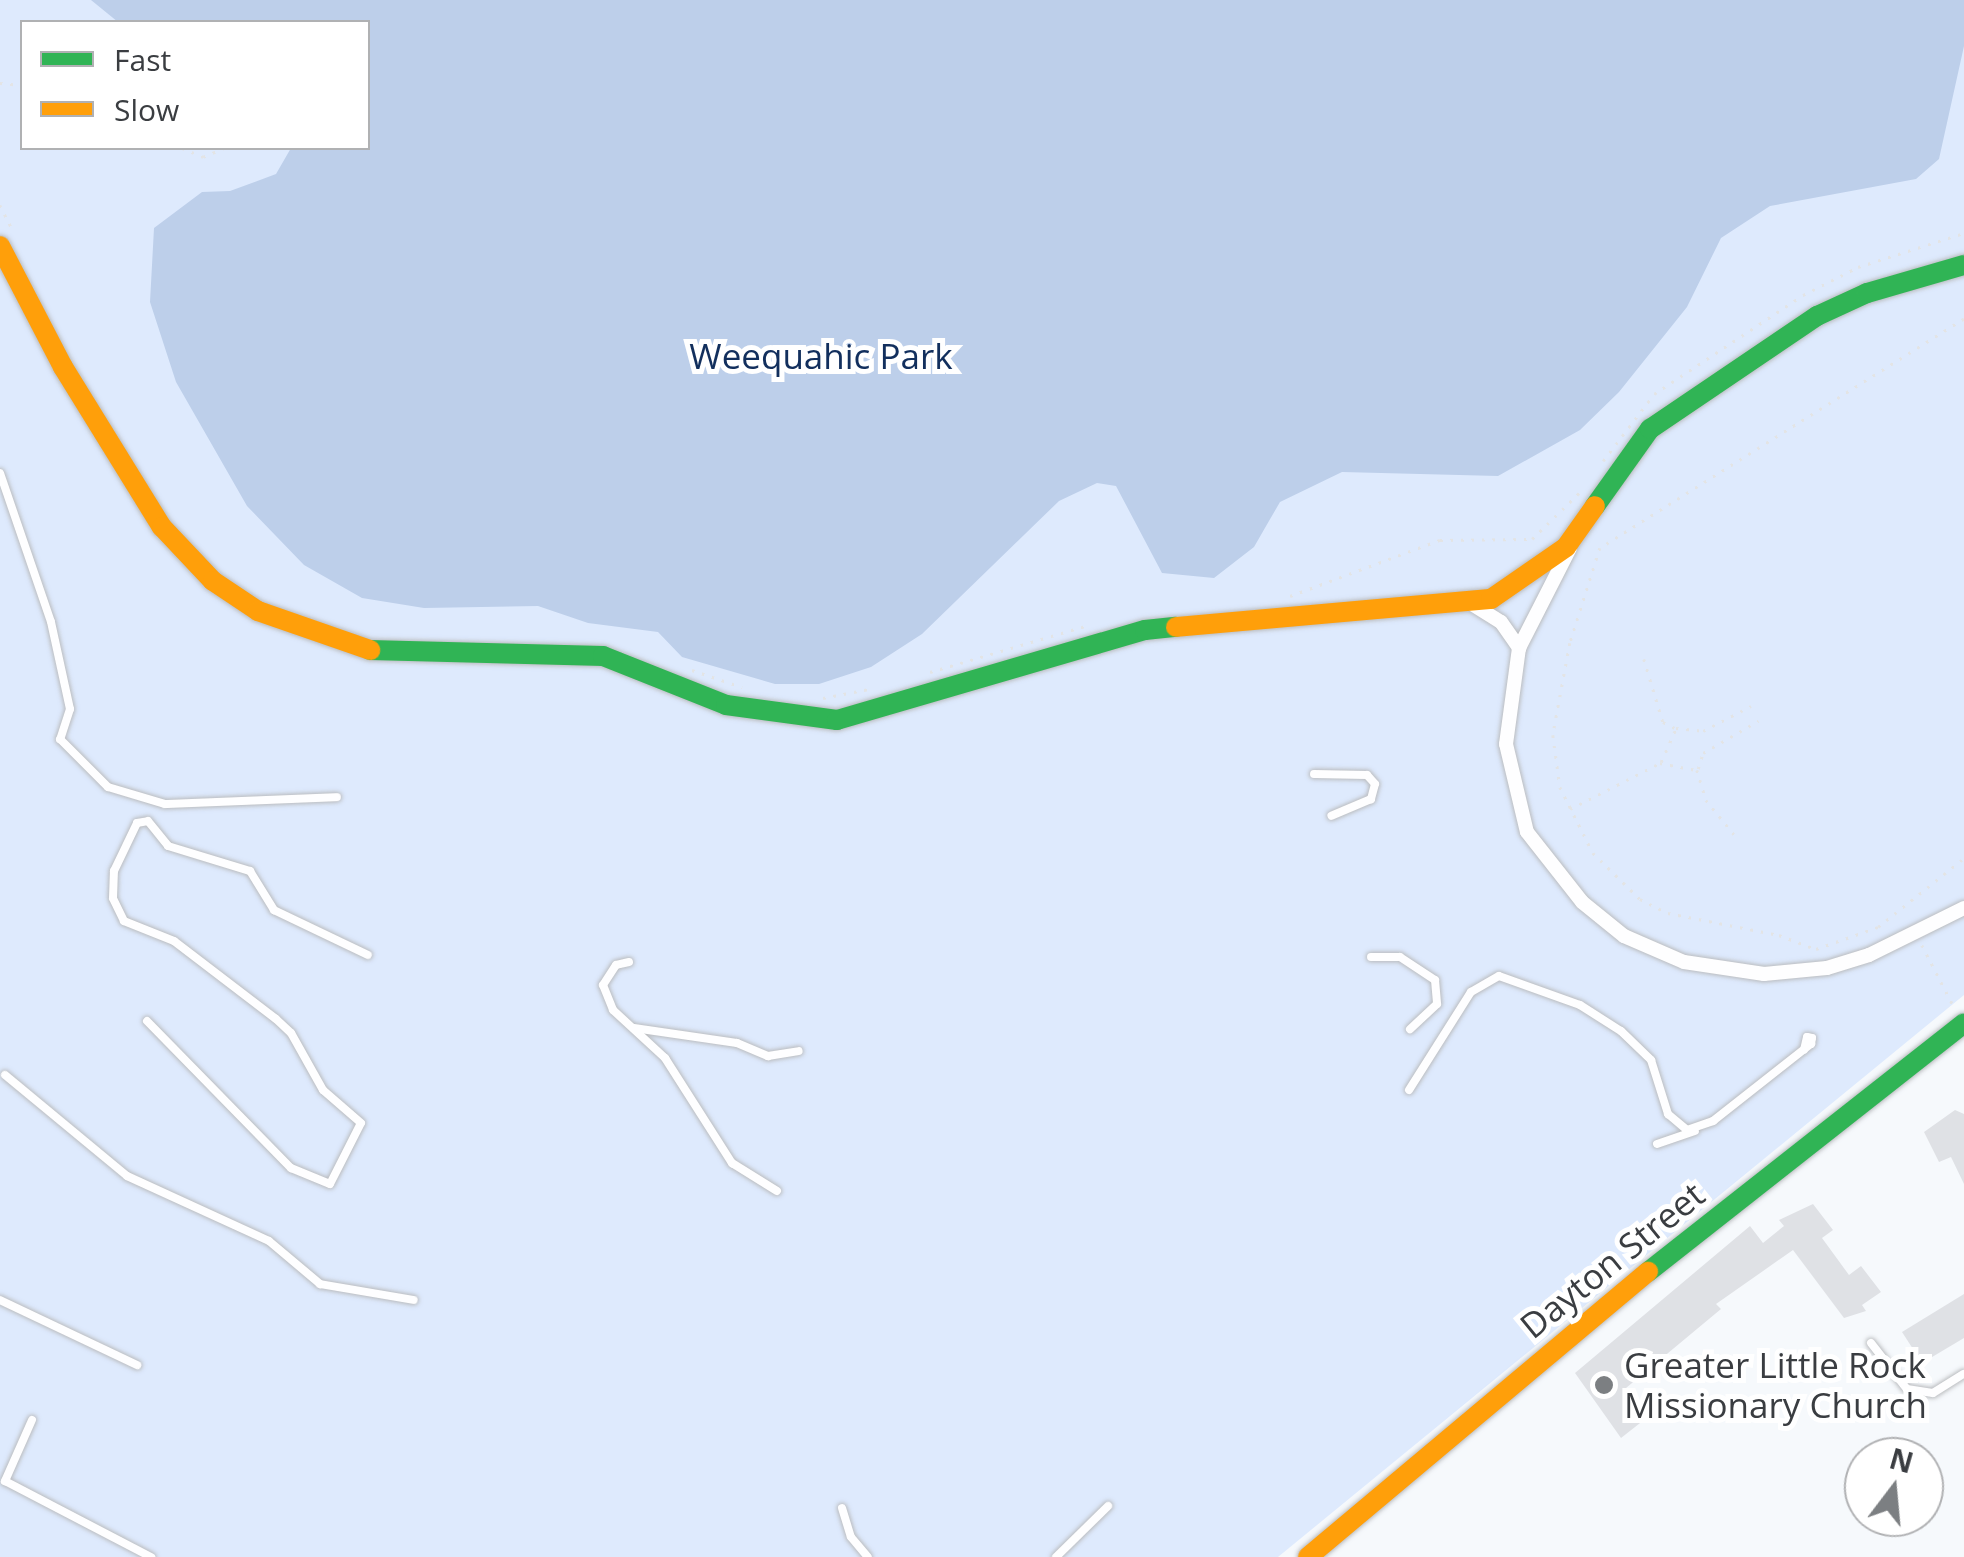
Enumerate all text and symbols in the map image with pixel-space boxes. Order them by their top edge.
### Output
legend [20,20,370,150]
text: Fast [114,39,171,80]
text: Slow [114,89,179,130]
park label: Weequahic Park [689,335,953,377]
street label: Dayton Street [1512,1173,1712,1347]
place label: Greater Little Rock Missionary Church [1624,1344,1927,1426]
marker: Greater Little Rock Missionary Church [1593,1374,1615,1396]
north arrow [1844,1437,1944,1537]
text: N [1886,1439,1918,1481]

